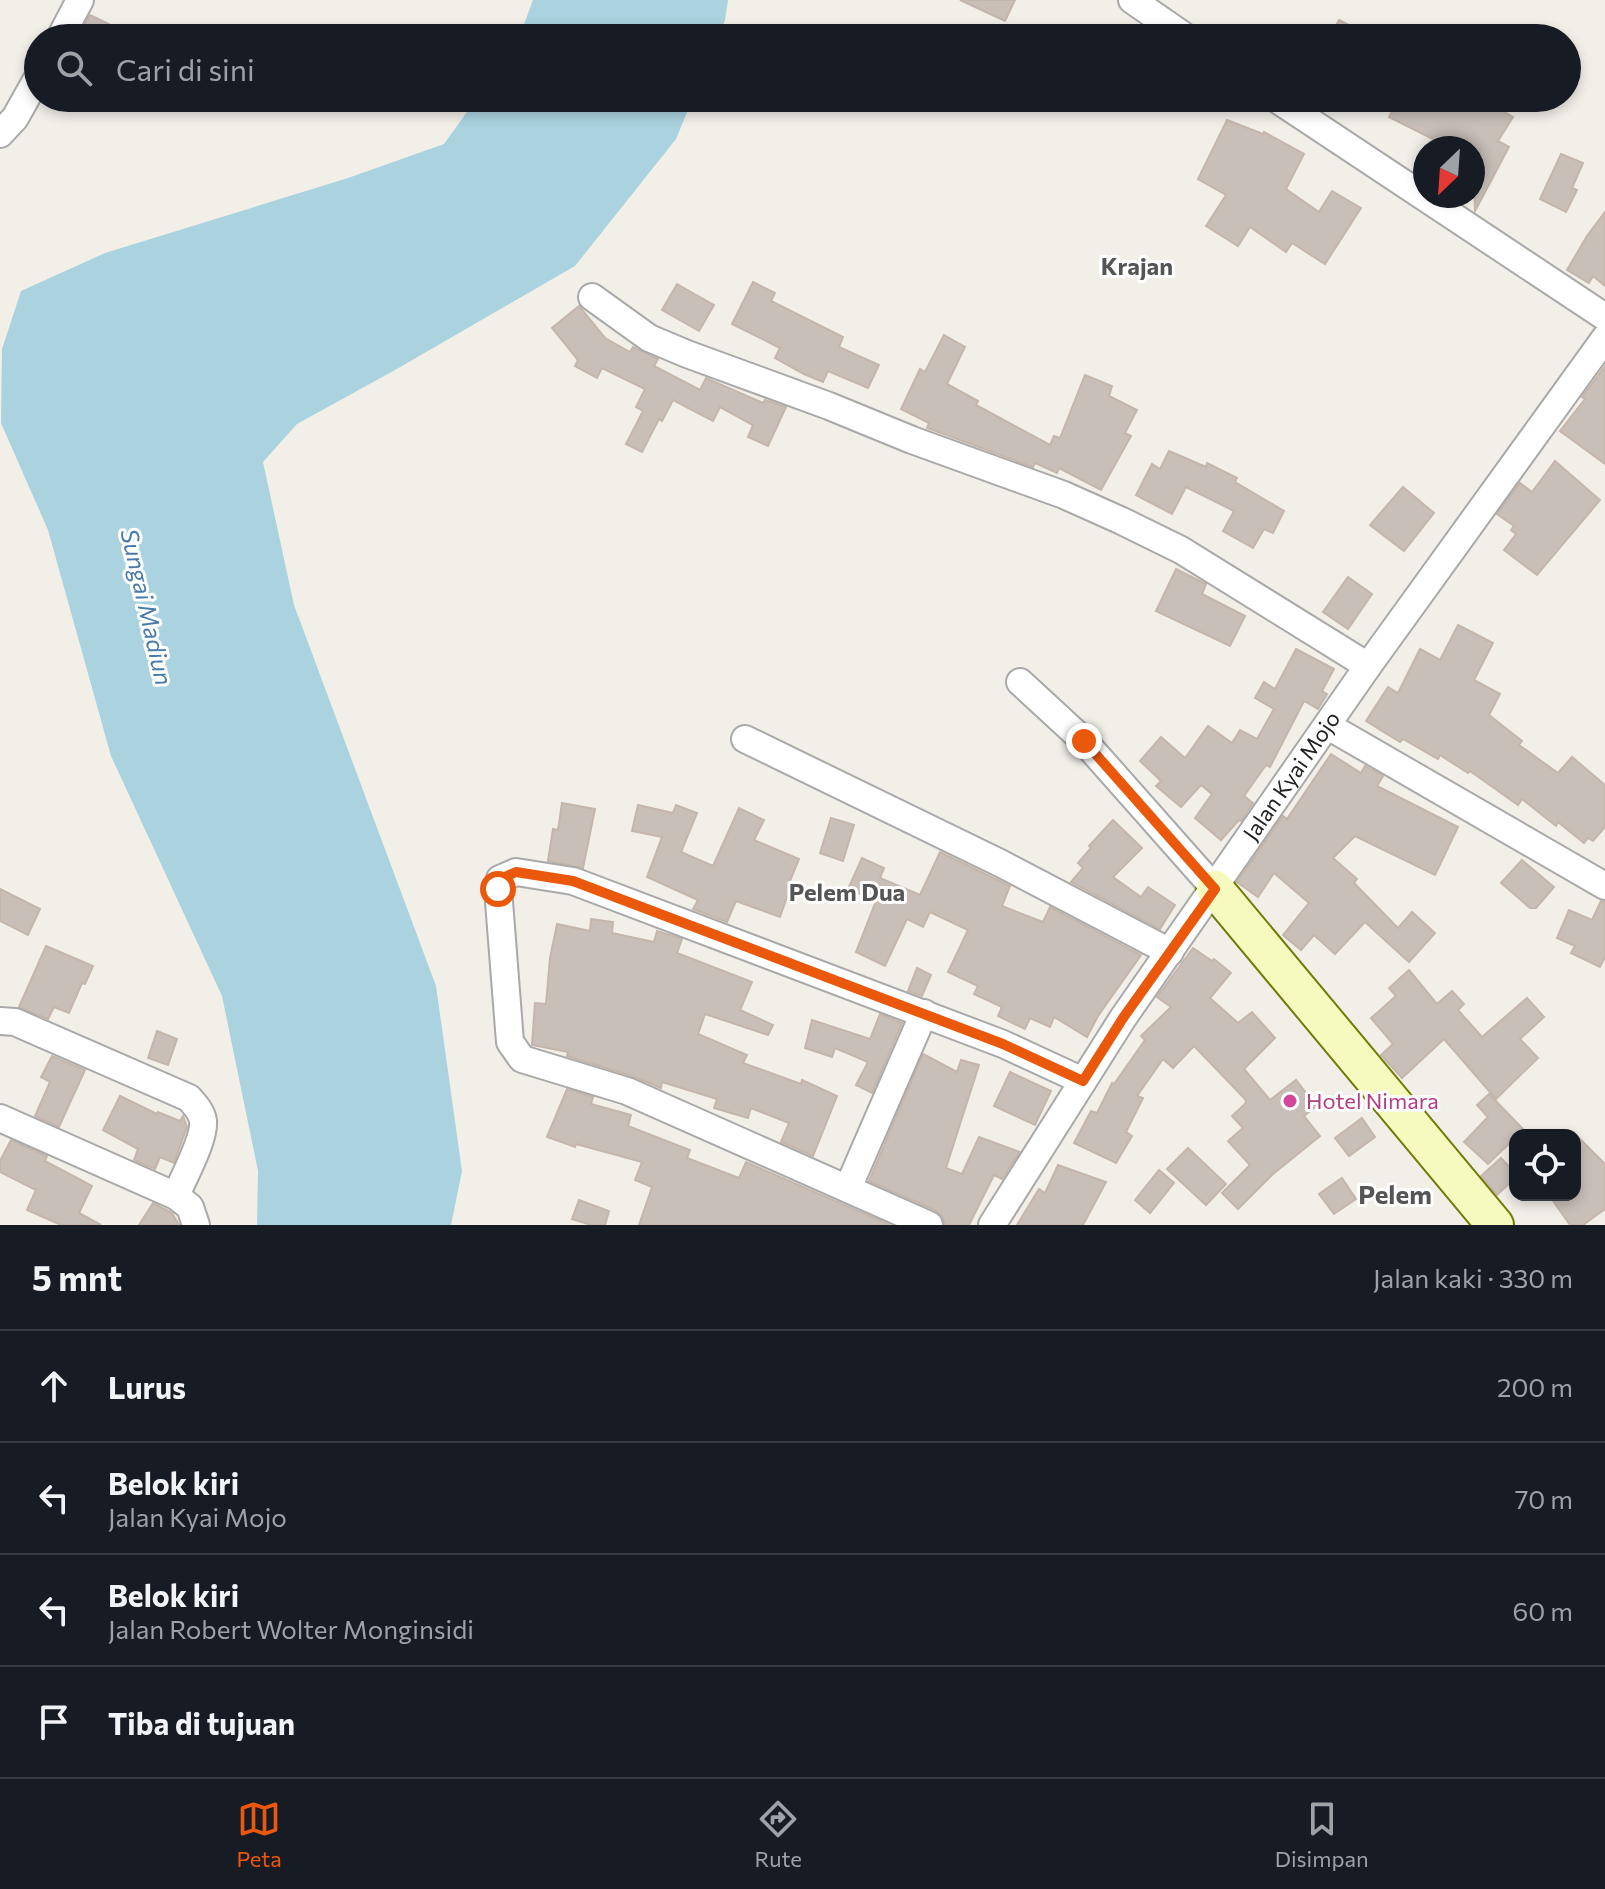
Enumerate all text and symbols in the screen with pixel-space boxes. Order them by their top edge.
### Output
search box [24,24,1581,112]
icon: search [52,46,96,90]
text: Cari di sini [116,50,255,87]
north arrow [1413,136,1485,208]
district label: Krajan [1101,251,1173,280]
water label: Sungai Madiun [115,526,180,688]
street label: Jalan Kyai Mojo [1237,706,1345,845]
route end [1066,723,1102,759]
route start [480,871,516,907]
district label: Pelem Dua [789,877,905,906]
place label: Hotel Nimara [1306,1087,1439,1114]
marker: Hotel Nimara [1281,1092,1299,1110]
map controls [1509,1129,1581,1201]
button: locate [1509,1129,1581,1201]
district label: Pelem [1358,1178,1432,1209]
text: 5 mnt [32,1256,122,1298]
text: Jalan kaki · 330 m [1373,1262,1573,1293]
icon: ahead [32,1364,76,1408]
text: Lurus [108,1368,186,1405]
text: 200 m [1497,1371,1573,1402]
text: Belok kiri [108,1464,239,1501]
icon: left [32,1476,76,1520]
text: 70 m [1515,1483,1573,1514]
text: Jalan Kyai Mojo [108,1501,287,1532]
text: Belok kiri [108,1576,239,1613]
icon: left [32,1588,76,1632]
text: 60 m [1513,1595,1573,1626]
text: Jalan Robert Wolter Monginsidi [108,1613,474,1644]
icon: arrive [32,1700,76,1744]
text: Tiba di tujuan [108,1704,295,1741]
tab: Peta [236,1797,282,1872]
tab: Rute [755,1797,802,1872]
tab: Disimpan [1275,1797,1369,1872]

